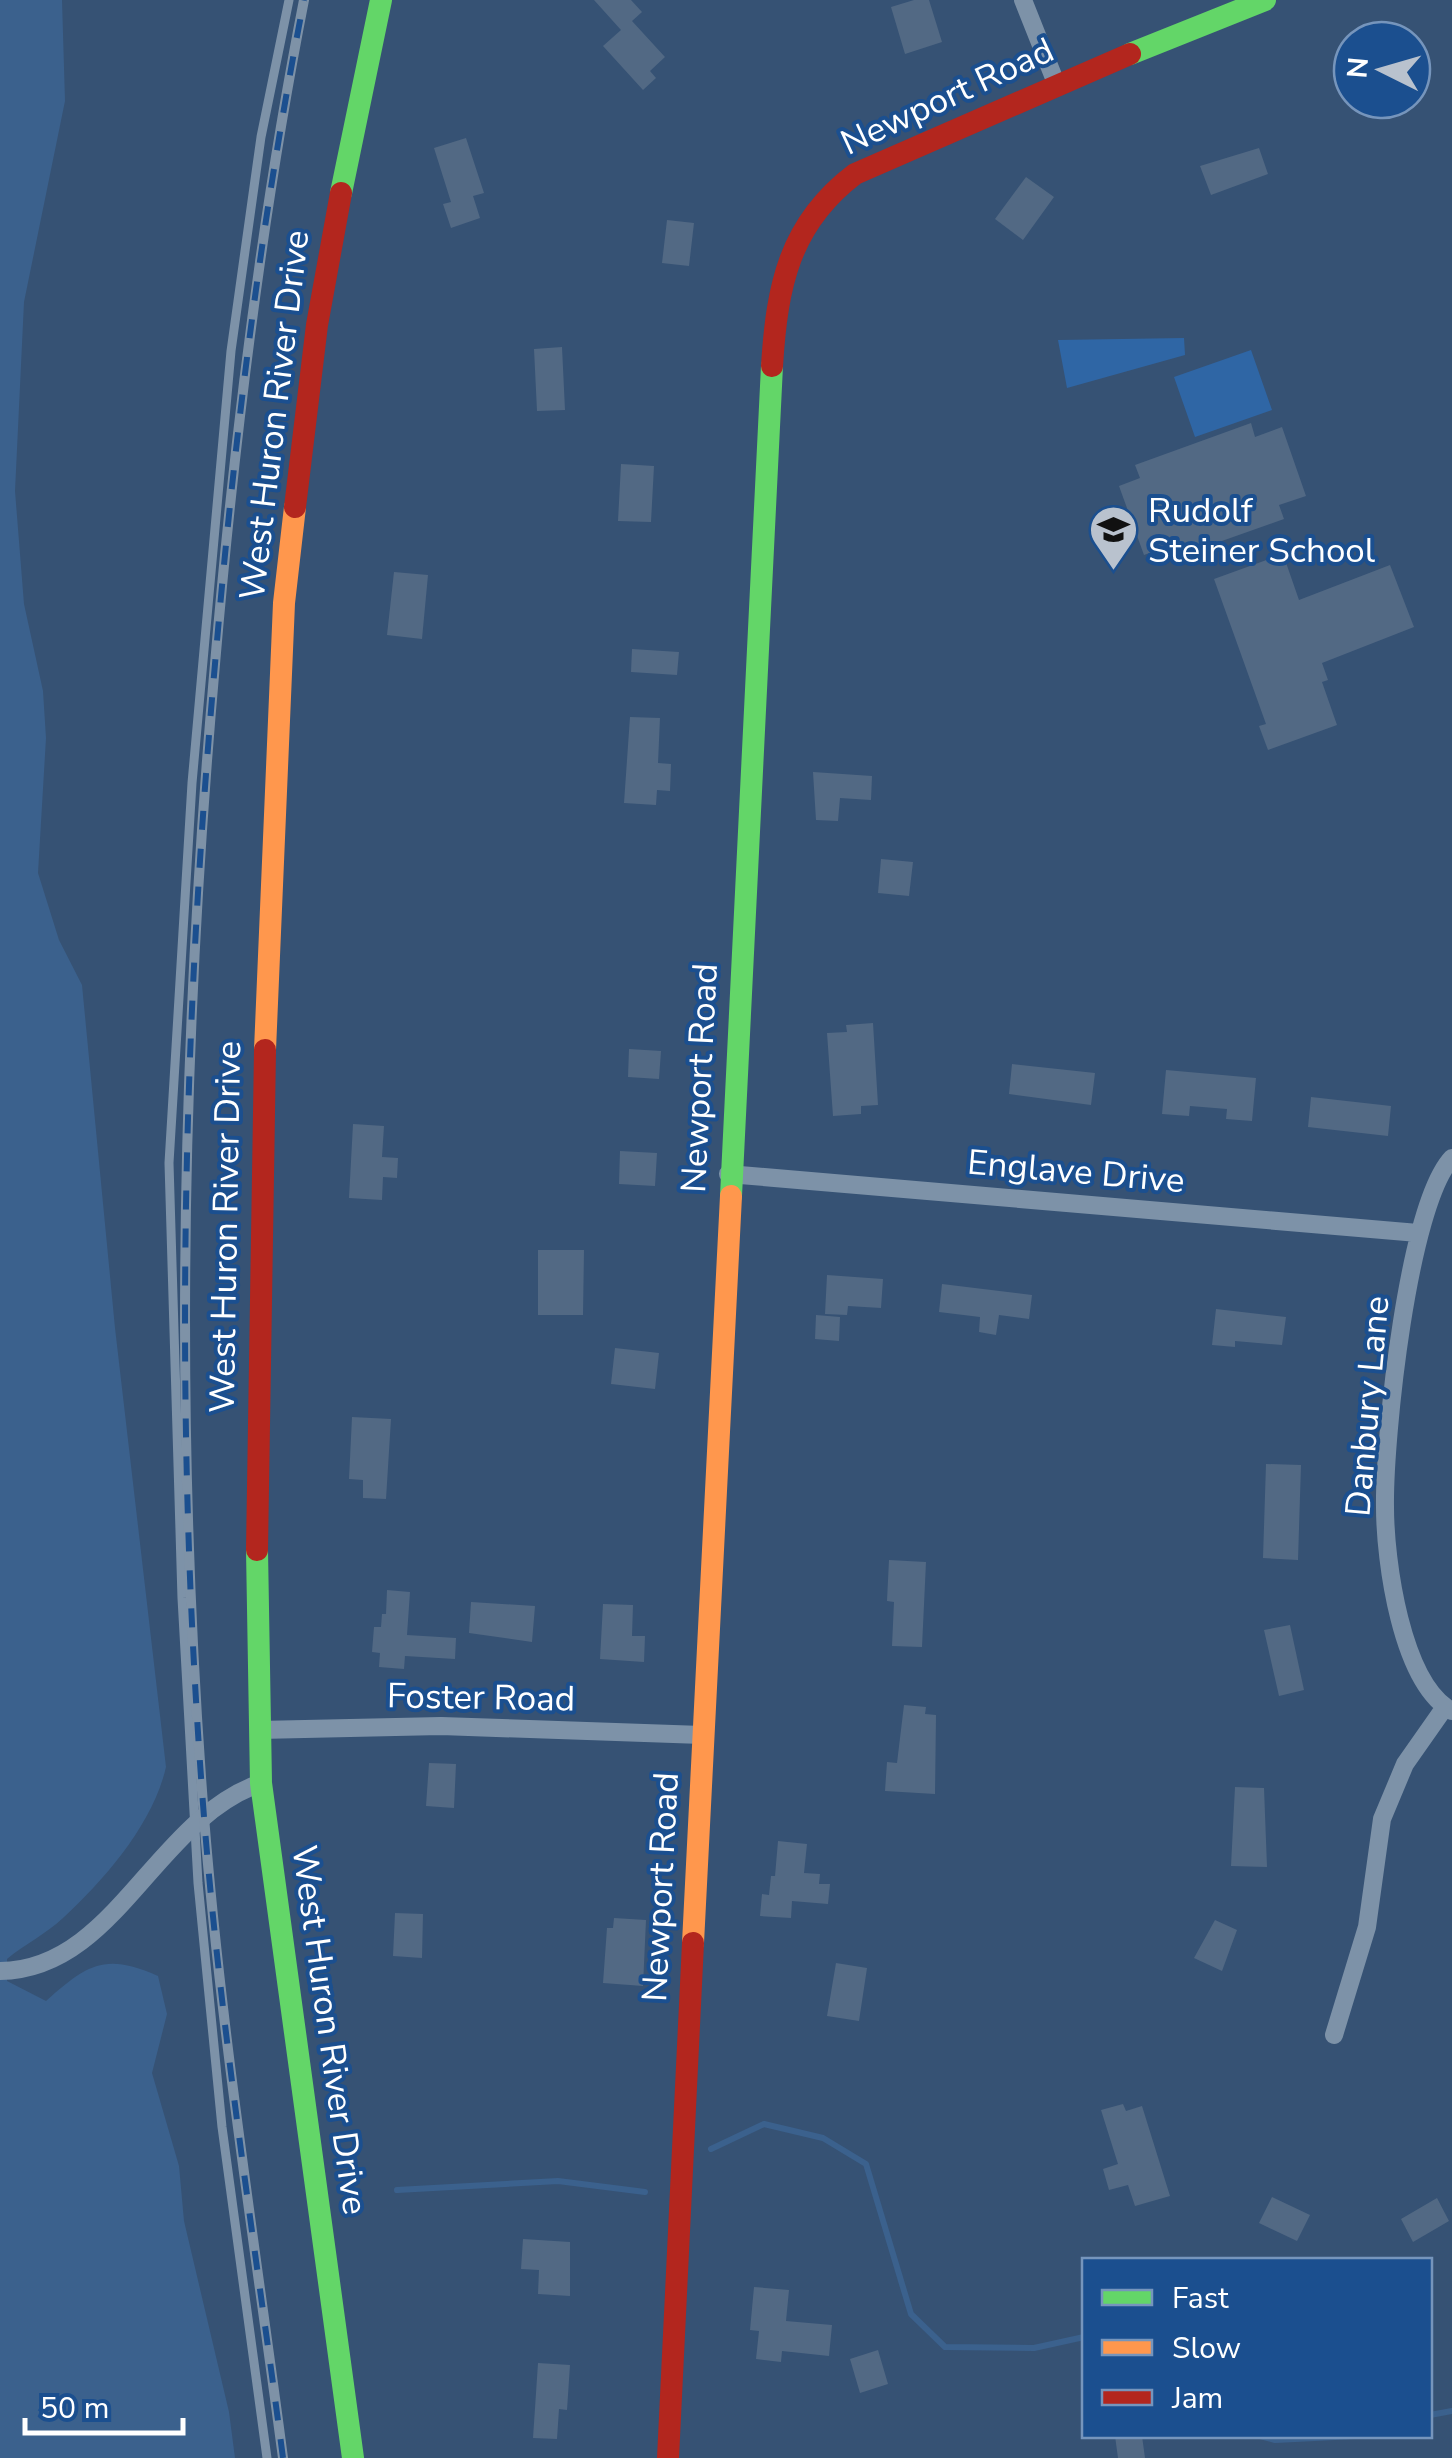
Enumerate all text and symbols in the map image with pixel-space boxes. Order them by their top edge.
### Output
north arrow [1332,20,1432,120]
street label: Newport Road [833,27,1061,166]
text: N [1338,56,1378,80]
street label: West Huron River Drive [228,227,321,603]
place label: Rudolf Steiner School [1148,487,1376,574]
school or university icon: Rudolf Steiner School [1087,504,1139,572]
street label: Newport Road [670,962,729,1194]
street label: West Huron River Drive [199,1040,252,1414]
street label: Englave Drive [965,1139,1187,1204]
street label: Danbury Lane [1334,1294,1401,1518]
street label: Foster Road [386,1672,576,1723]
street label: Newport Road [631,1771,690,2003]
street label: West Huron River Drive [280,1842,379,2218]
legend [1082,2258,1432,2438]
text: Fast [1172,2278,1229,2319]
text: Slow [1172,2328,1241,2369]
scale bar [25,2373,182,2435]
text: Jam [1171,2378,1223,2419]
text: 50 m [40,2388,109,2429]

